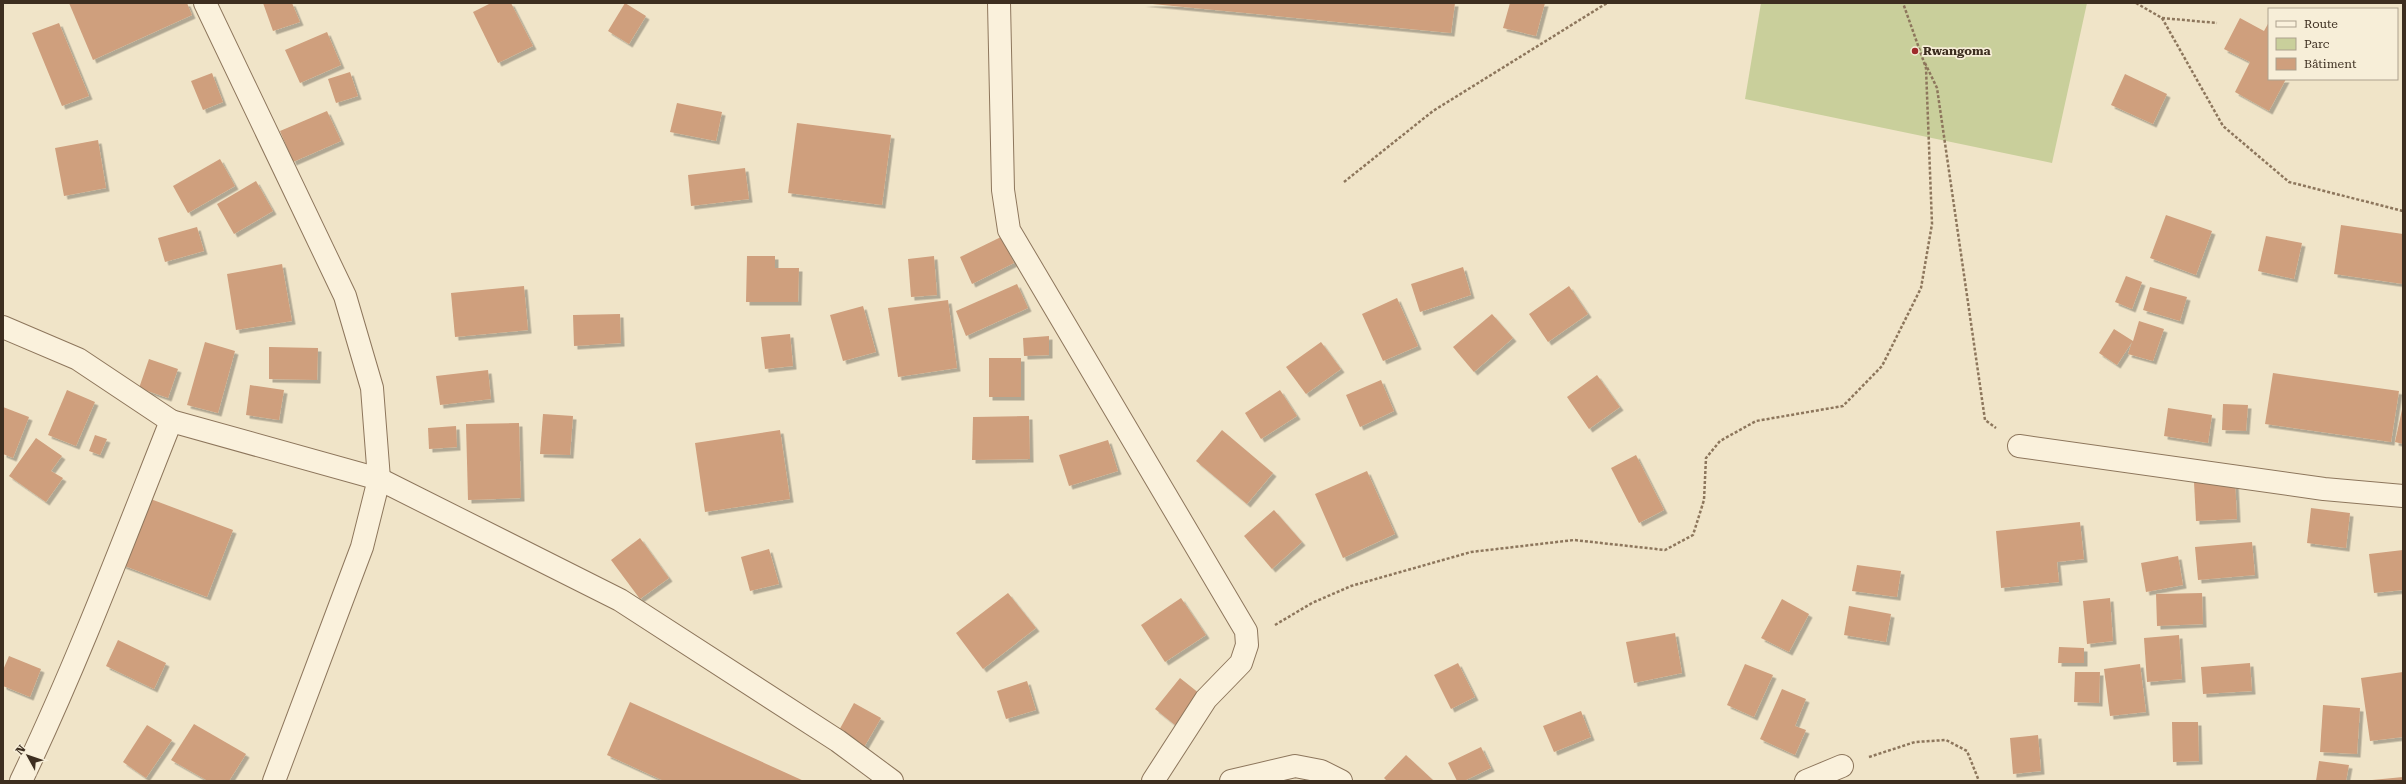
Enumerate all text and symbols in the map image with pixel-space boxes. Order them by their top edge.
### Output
legend [2268,8,2398,80]
text: Route [2304,17,2338,31]
text: Parc [2304,37,2330,51]
place label: Rwangoma [1923,44,1991,58]
marker: Rwangoma [1910,46,1920,56]
text: Bâtiment [2304,57,2357,71]
north arrow [8,736,48,776]
text: N [13,742,29,757]

